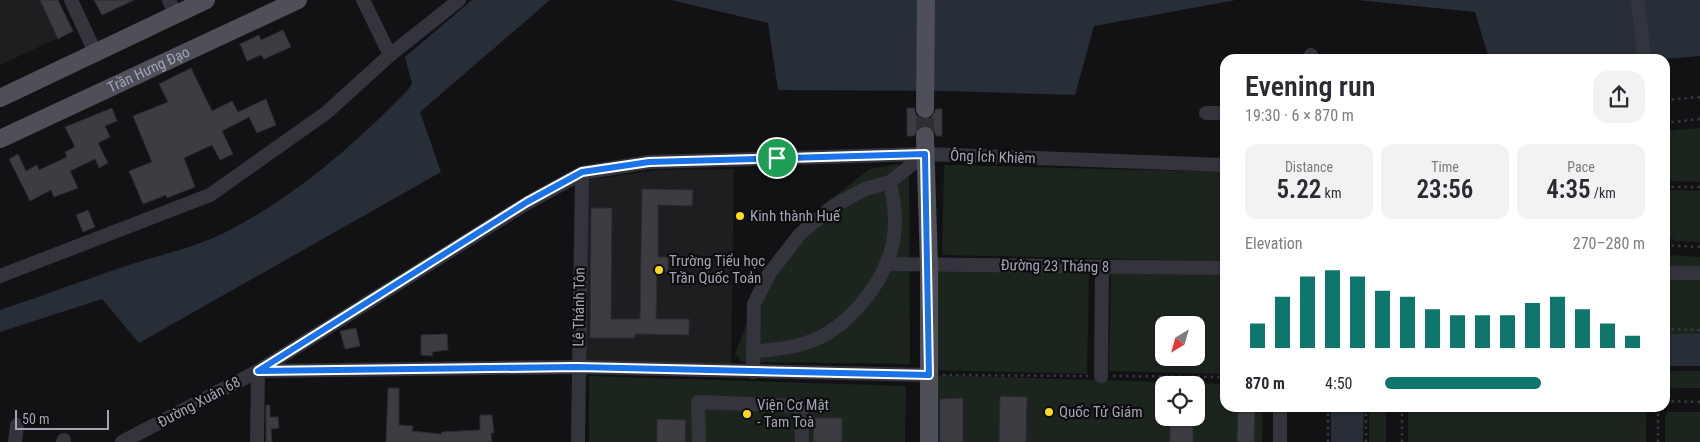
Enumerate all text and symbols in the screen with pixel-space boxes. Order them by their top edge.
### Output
street label: Trần Hưng Đạo [105,43,193,97]
text: Evening run [1245,70,1375,103]
button: share [1593,71,1645,123]
text: 19:30 · 6 × 870 m [1245,106,1354,125]
pin [756,137,798,179]
icon: arrive [763,144,791,172]
street label: Ông Ích Khiêm [950,147,1036,167]
text: Distance [1285,159,1333,175]
text: Time [1431,159,1459,175]
text: Pace [1567,159,1595,175]
text: 5.22 [1277,175,1321,204]
text: 23:56 [1417,175,1473,204]
text: 4:35 [1546,175,1591,204]
text: km [1321,185,1341,201]
text: /km [1591,185,1616,201]
place label: Kinh thành Huế [750,207,841,225]
marker: Kinh thành Huế [734,210,746,222]
text: Elevation [1245,234,1303,253]
text: 270–280 m [1573,234,1645,253]
place label: Trường Tiểu học Trần Quốc Toản [669,252,765,287]
street label: Đường 23 Tháng 8 [1001,256,1109,276]
marker: Trường Tiểu học Trần Quốc Toản [653,264,665,276]
street label: Lê Thánh Tôn [569,267,589,347]
north arrow [1155,316,1205,366]
map controls [1155,316,1205,426]
street label: Đường Xuân 68 [155,373,243,431]
text: 870 m [1245,374,1285,393]
text: 4:50 [1325,374,1352,393]
button: locate [1155,376,1205,426]
place label: Viện Cơ Mật - Tam Toà [757,396,829,431]
place label: Quốc Tử Giám [1059,403,1142,421]
marker: Quốc Tử Giám [1043,406,1055,418]
scale bar [15,407,109,430]
marker: Viện Cơ Mật - Tam Toà [741,408,753,420]
text: 50 m [22,411,50,427]

